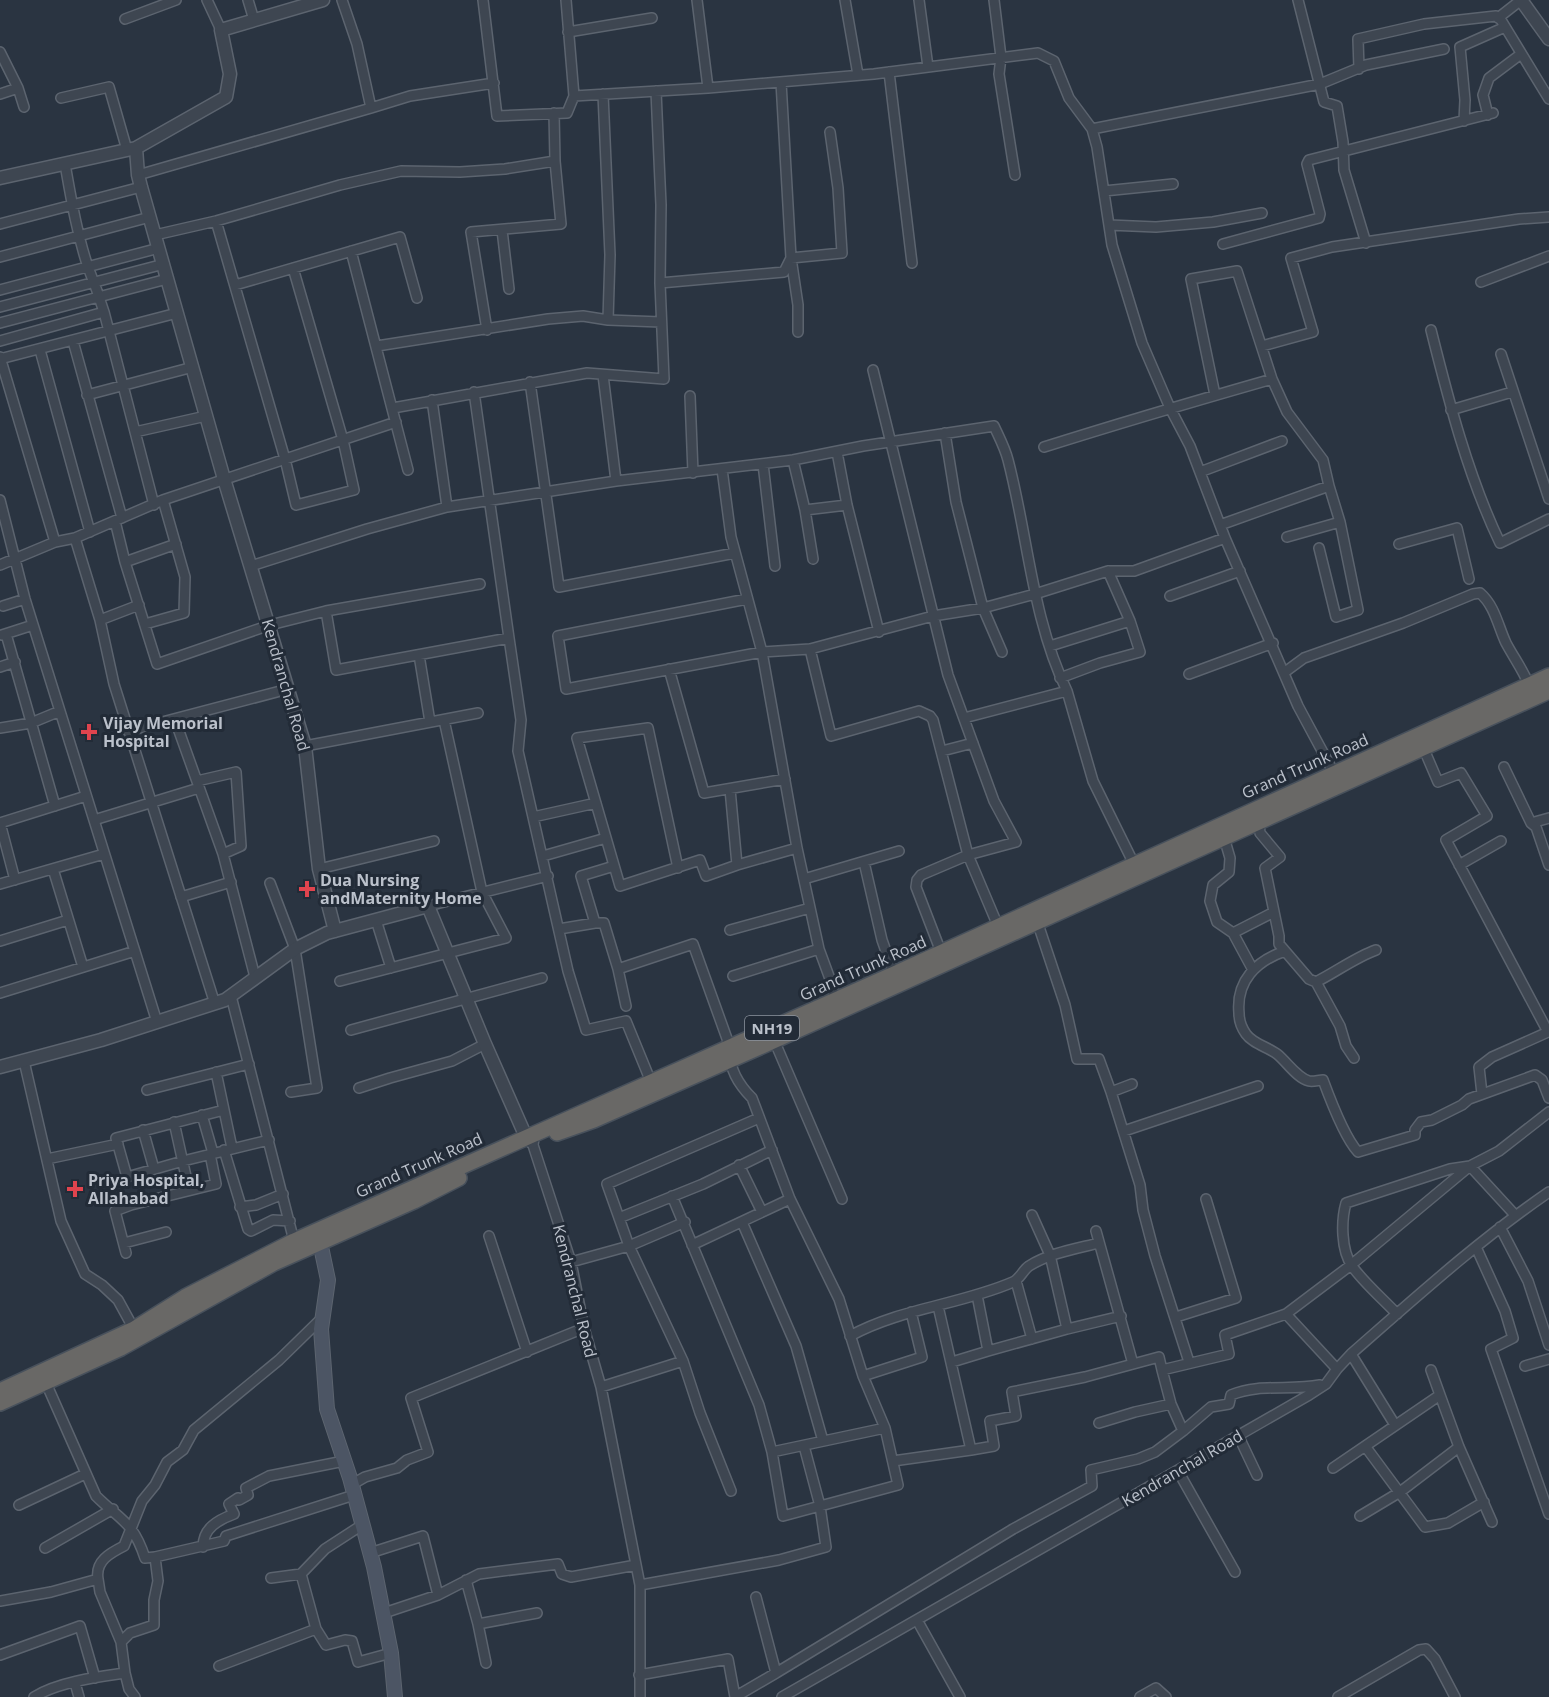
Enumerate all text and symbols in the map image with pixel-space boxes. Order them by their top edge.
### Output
street label: Kendranchal Road [257,616,315,754]
place label: Vijay Memorial Hospital [103,712,223,752]
marker: Vijay Memorial Hospital [80,723,98,741]
street label: Grand Trunk Road [1238,728,1372,804]
place label: Dua Nursing andMaternity Home [320,869,482,909]
marker: Dua Nursing andMaternity Home [298,880,316,898]
street label: Grand Trunk Road [796,930,930,1006]
road number: NH19 [745,1016,799,1040]
street label: Grand Trunk Road [352,1127,486,1203]
place label: Priya Hospital, Allahabad [88,1169,204,1209]
marker: Priya Hospital, Allahabad [66,1180,84,1198]
street label: Kendranchal Road [548,1222,602,1360]
street label: Kendranchal Road [1117,1424,1247,1512]

